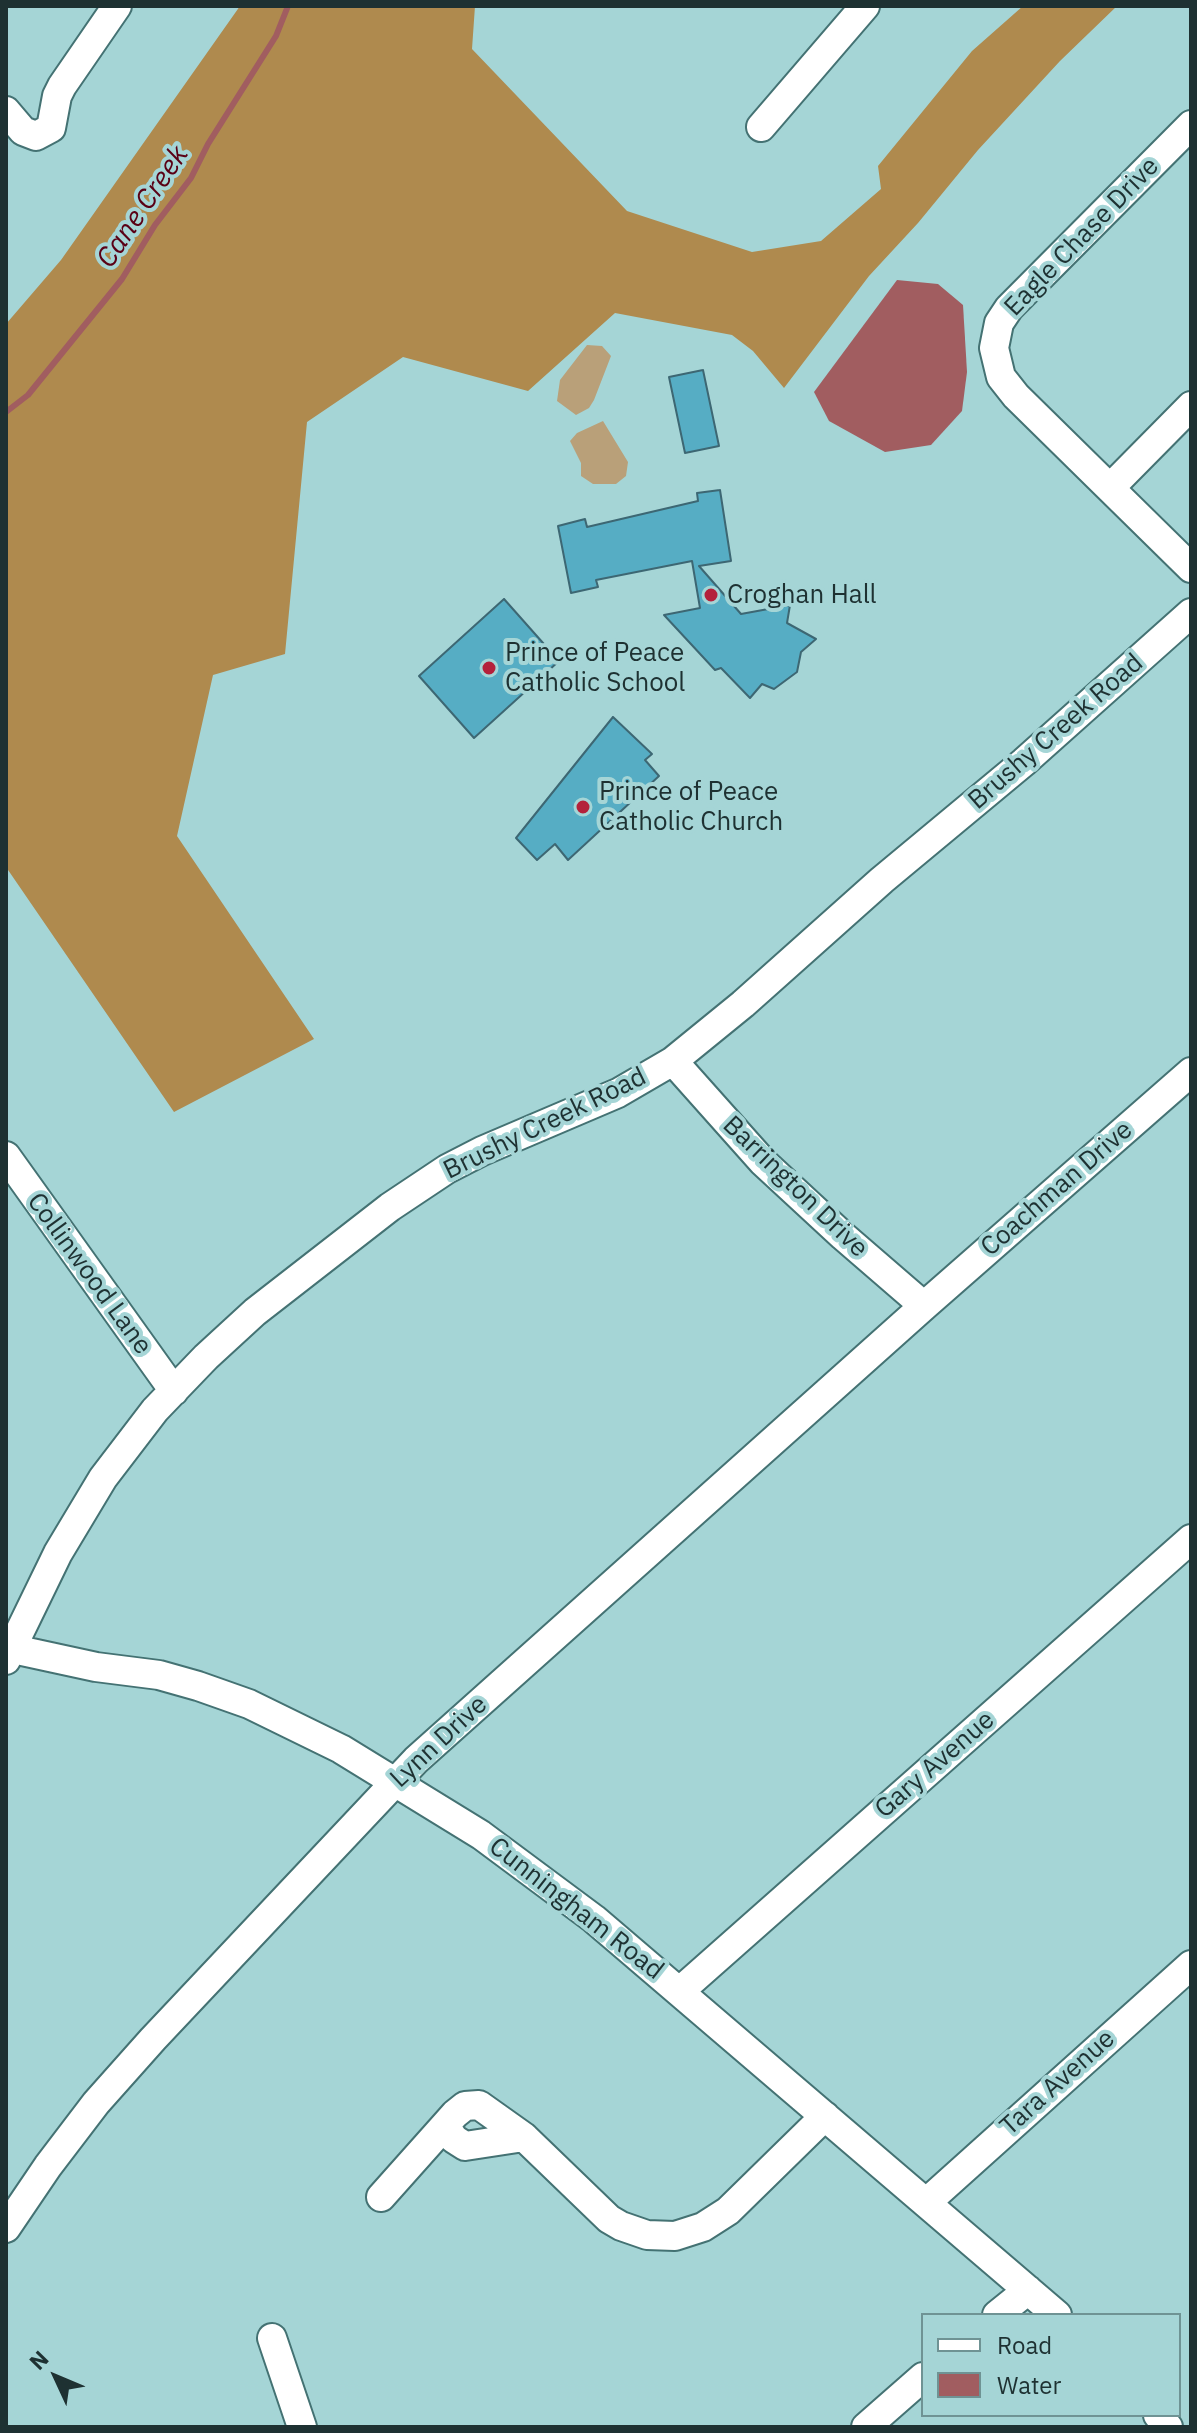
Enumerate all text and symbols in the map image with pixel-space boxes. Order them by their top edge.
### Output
water label: Cane Creek [90,140,196,274]
street label: Eagle Chase Drive [998,151,1166,323]
place label: Croghan Hall [727,579,877,611]
marker: Croghan Hall [702,586,720,604]
place label: Prince of Peace Catholic School [505,637,685,698]
street label: Brushy Creek Road [962,648,1150,816]
marker: Prince of Peace Catholic School [480,659,498,677]
place label: Prince of Peace Catholic Church [599,776,783,838]
marker: Prince of Peace Catholic Church [574,798,592,816]
street label: Brushy Creek Road [439,1061,651,1187]
street label: Barrington Drive [716,1110,874,1264]
street label: Coachman Drive [975,1115,1139,1263]
street label: Collinwood Lane [20,1187,158,1361]
street label: Lynn Drive [384,1689,494,1795]
street label: Gary Avenue [869,1705,1001,1825]
street label: Cunningham Road [483,1831,669,1987]
street label: Tara Avenue [994,2023,1122,2143]
legend [921,2313,1181,2417]
text: Road [997,2329,1052,2361]
north arrow [16,2337,96,2417]
text: N [22,2344,54,2376]
text: Water [997,2369,1061,2401]

